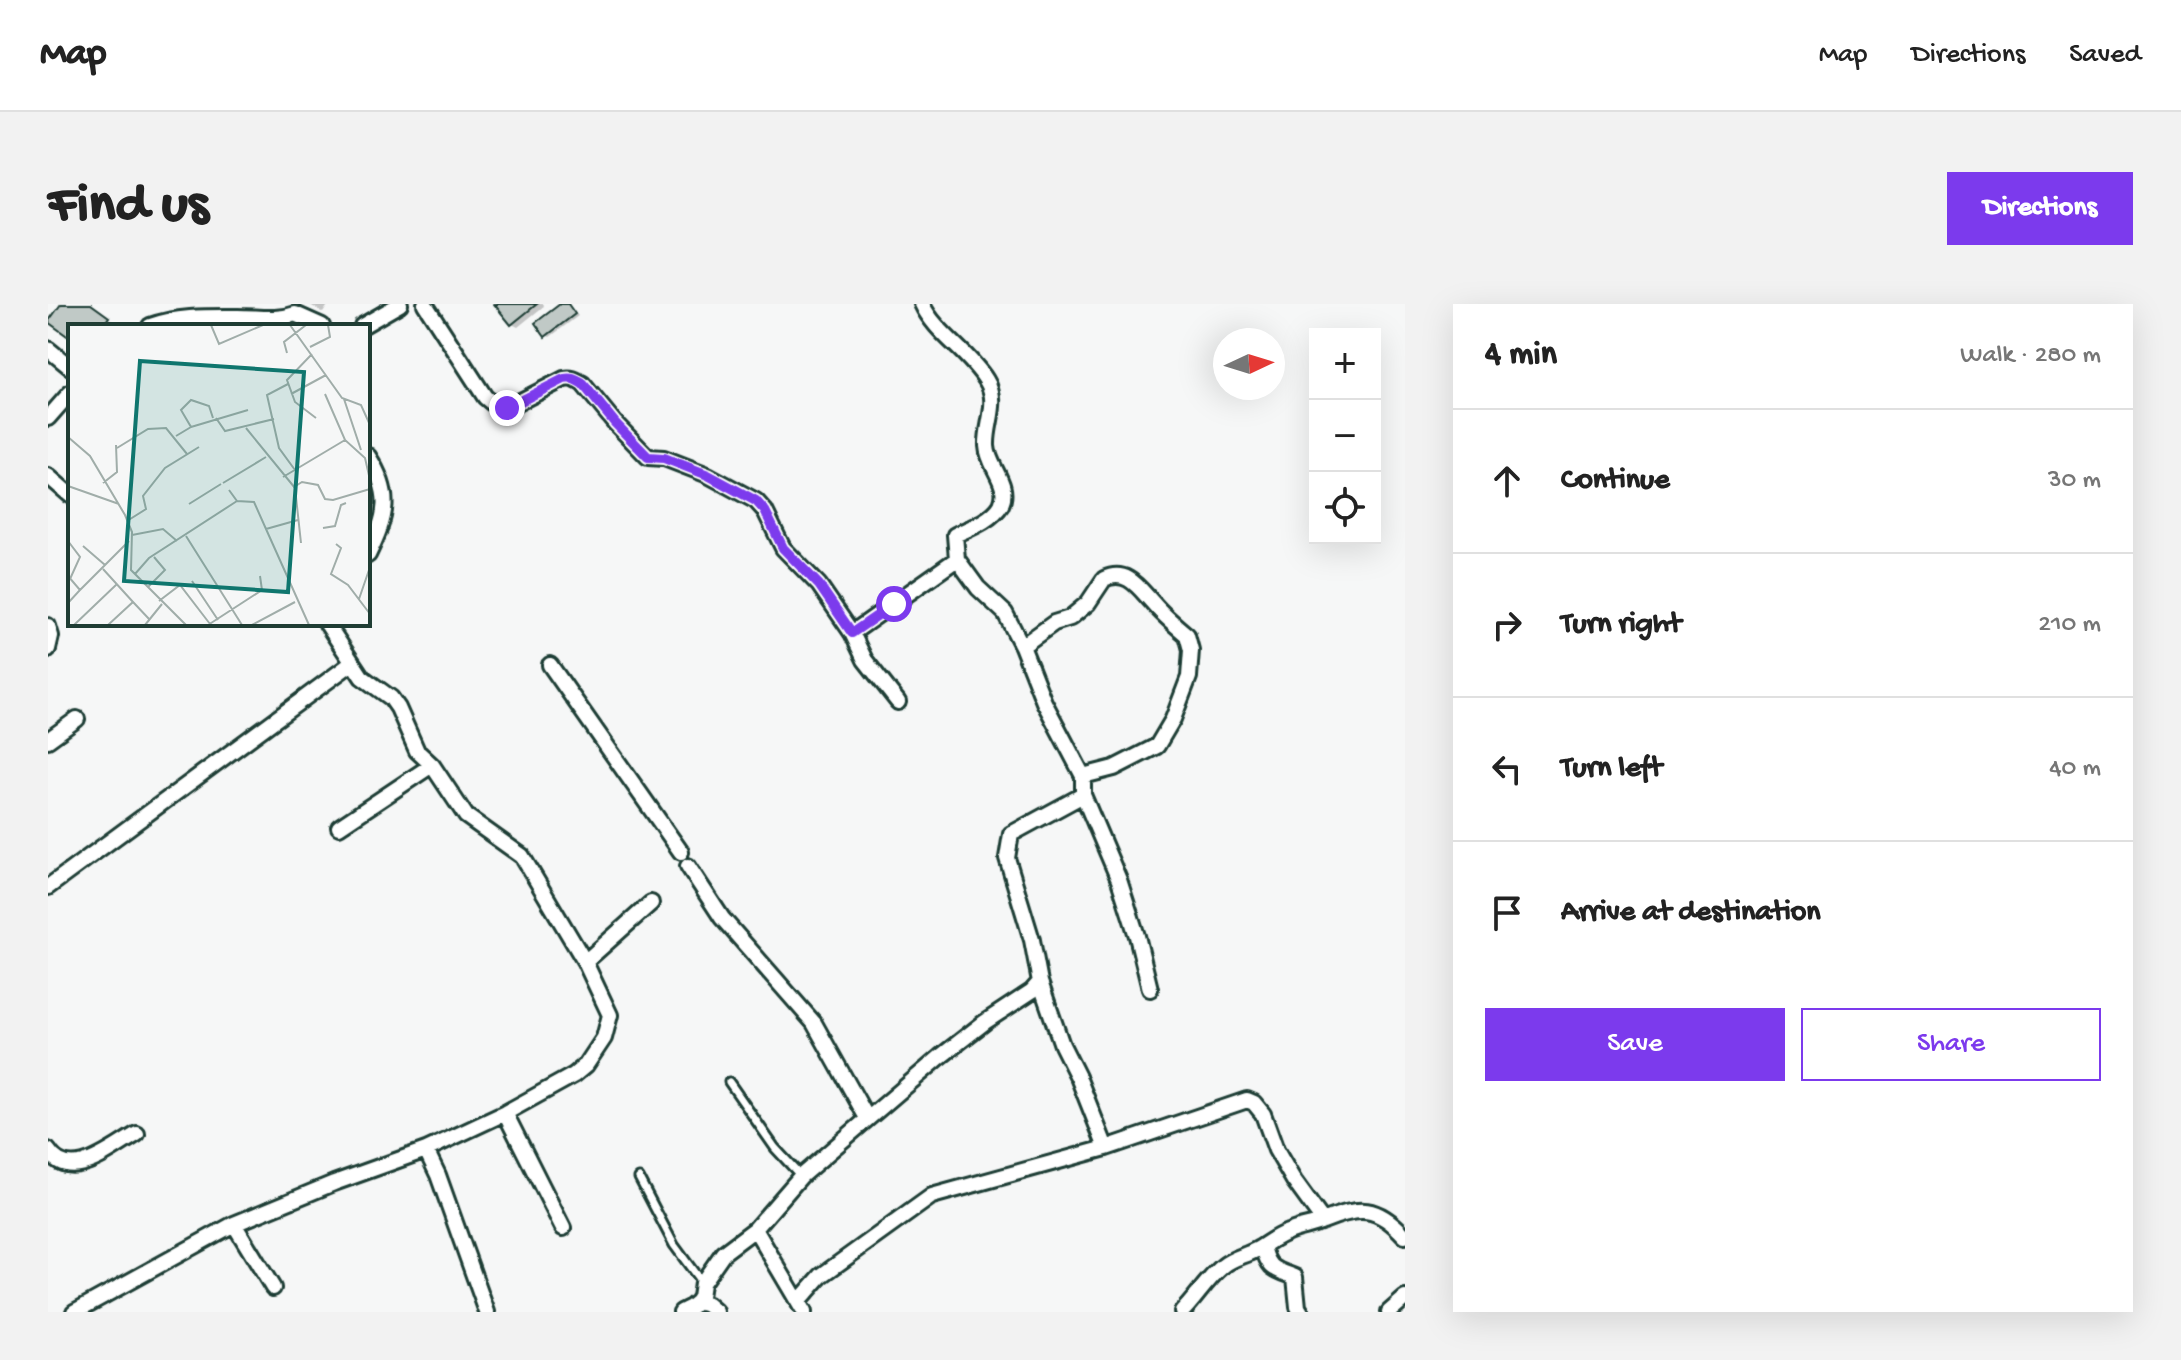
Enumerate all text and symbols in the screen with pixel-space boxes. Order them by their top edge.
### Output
text: Map [40,33,106,77]
text: Map [1819,39,1867,72]
text: Directions [1911,39,2025,72]
text: Saved [2069,39,2141,72]
button: Directions [1947,172,2133,245]
text: Find us [48,175,208,241]
inset map [68,324,370,626]
north arrow [1213,328,1285,400]
map controls [1309,328,1381,544]
button: + [1309,328,1381,400]
text: 4 min [1485,336,1557,376]
text: Walk · 280 m [1960,341,2101,372]
route end [489,390,525,426]
button: − [1309,400,1381,472]
icon: ahead [1485,459,1529,503]
text: Continue [1561,464,1670,499]
text: 30 m [2048,466,2101,497]
button: locate [1309,472,1381,544]
route start [876,586,912,622]
icon: right [1485,603,1529,647]
text: Turn right [1561,608,1681,643]
text: 210 m [2038,610,2101,641]
icon: left [1485,747,1529,791]
text: Turn left [1561,752,1662,787]
text: 40 m [2049,754,2101,785]
icon: arrive [1485,891,1529,935]
text: Arrive at destination [1561,896,1821,931]
button: Save [1485,1008,1785,1081]
button: Share [1801,1008,2101,1081]

